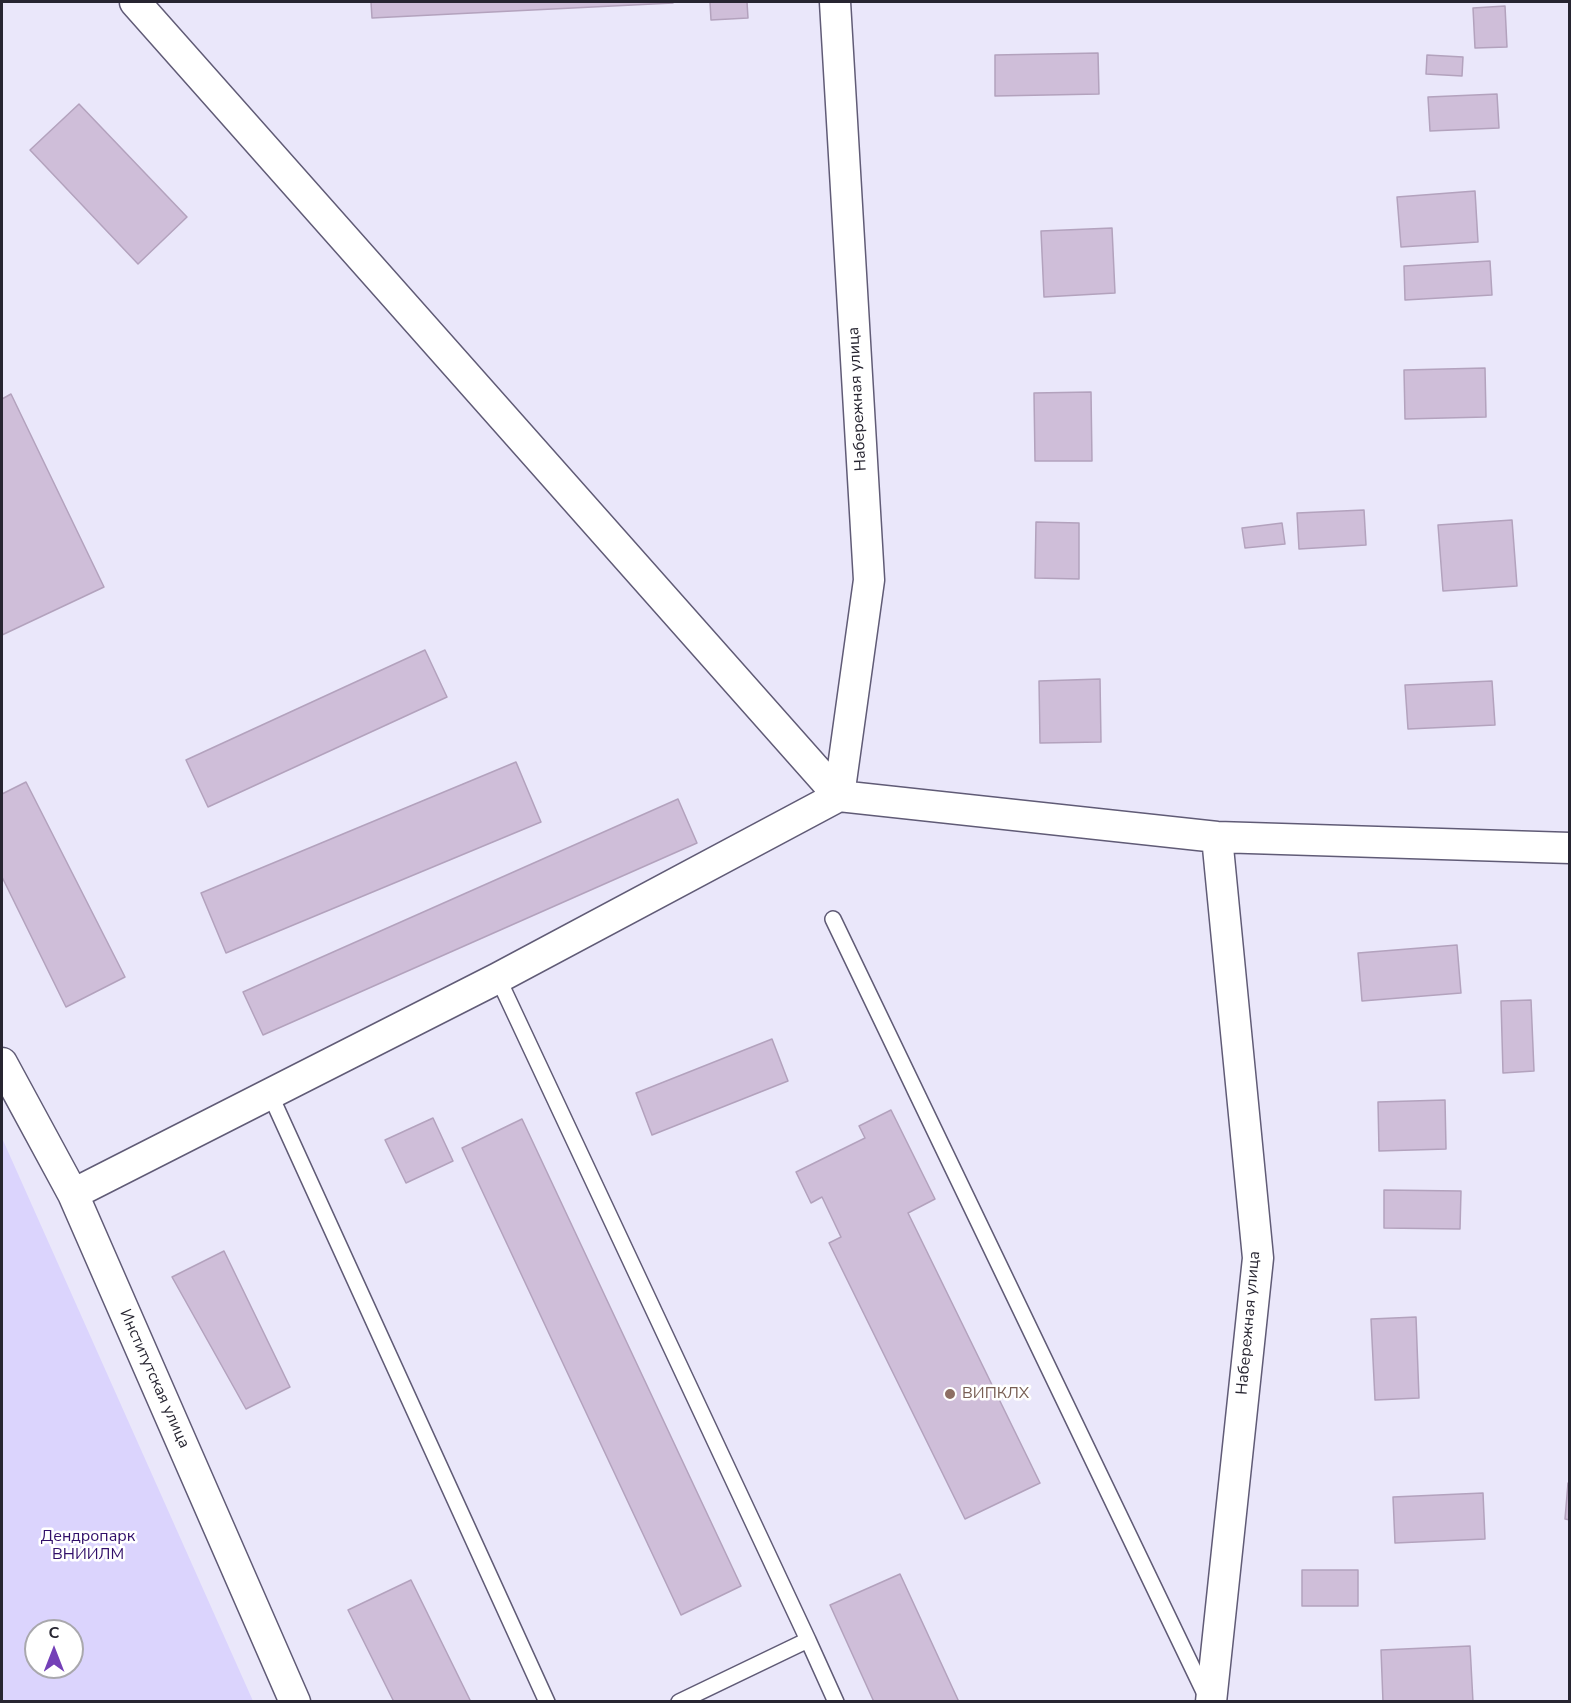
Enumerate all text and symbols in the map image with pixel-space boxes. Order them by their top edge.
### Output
street label: Набережная улица [845,326,871,472]
street label: Набережная улица [1233,1250,1265,1396]
street label: Институтская улица [115,1307,193,1451]
place label: ВИПКЛХ [962,1384,1029,1404]
marker: ВИПКЛХ [943,1387,957,1401]
park label: Дендропарк ВНИИЛМ [41,1527,135,1565]
north arrow [24,1619,84,1679]
text: С [49,1622,59,1644]

